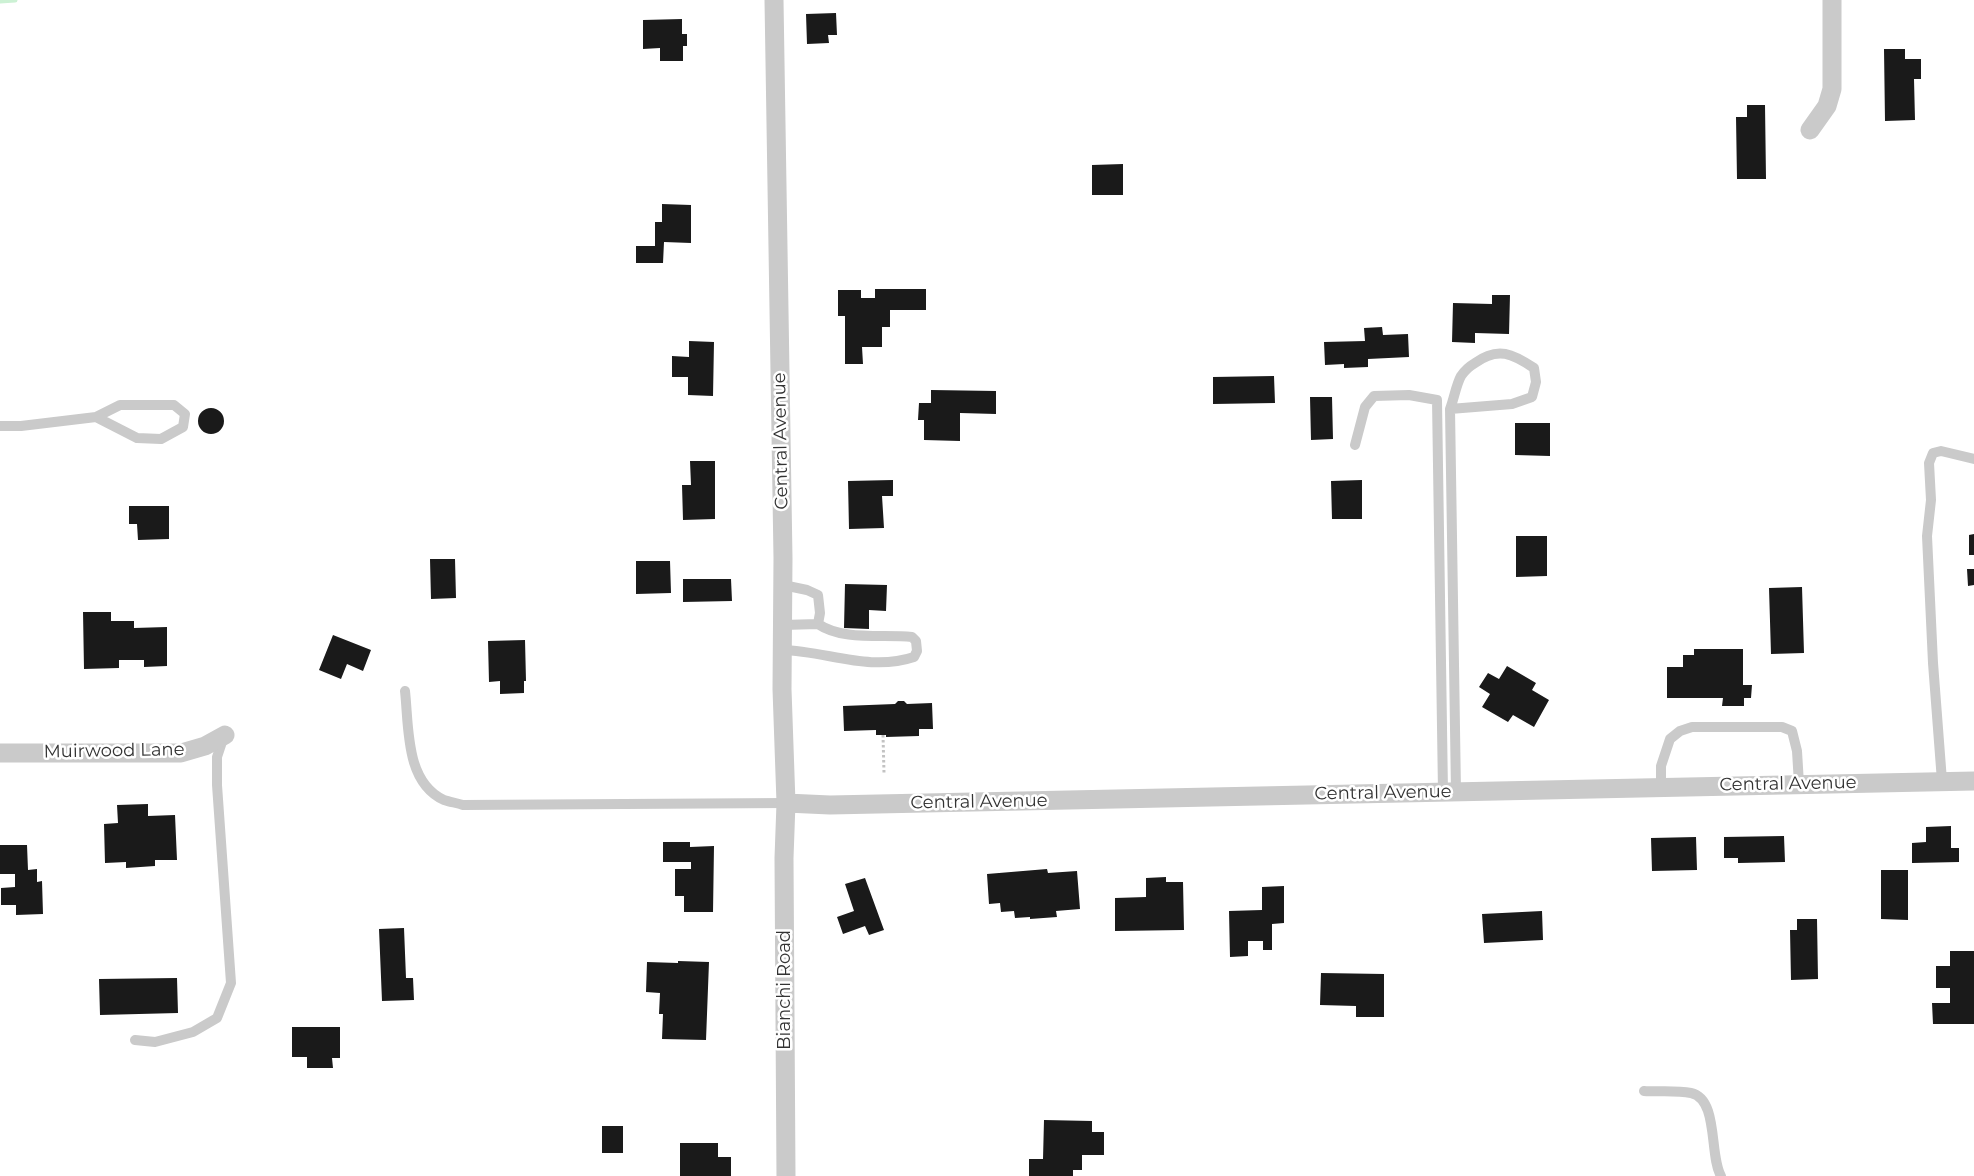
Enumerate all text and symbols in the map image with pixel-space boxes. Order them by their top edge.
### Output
street label: Central Avenue [769,372,793,510]
street label: Muirwood Lane [43,739,185,763]
street label: Central Avenue [1719,772,1857,796]
street label: Central Avenue [1314,781,1452,805]
street label: Central Avenue [910,790,1048,814]
street label: Bianchi Road [774,930,796,1050]

